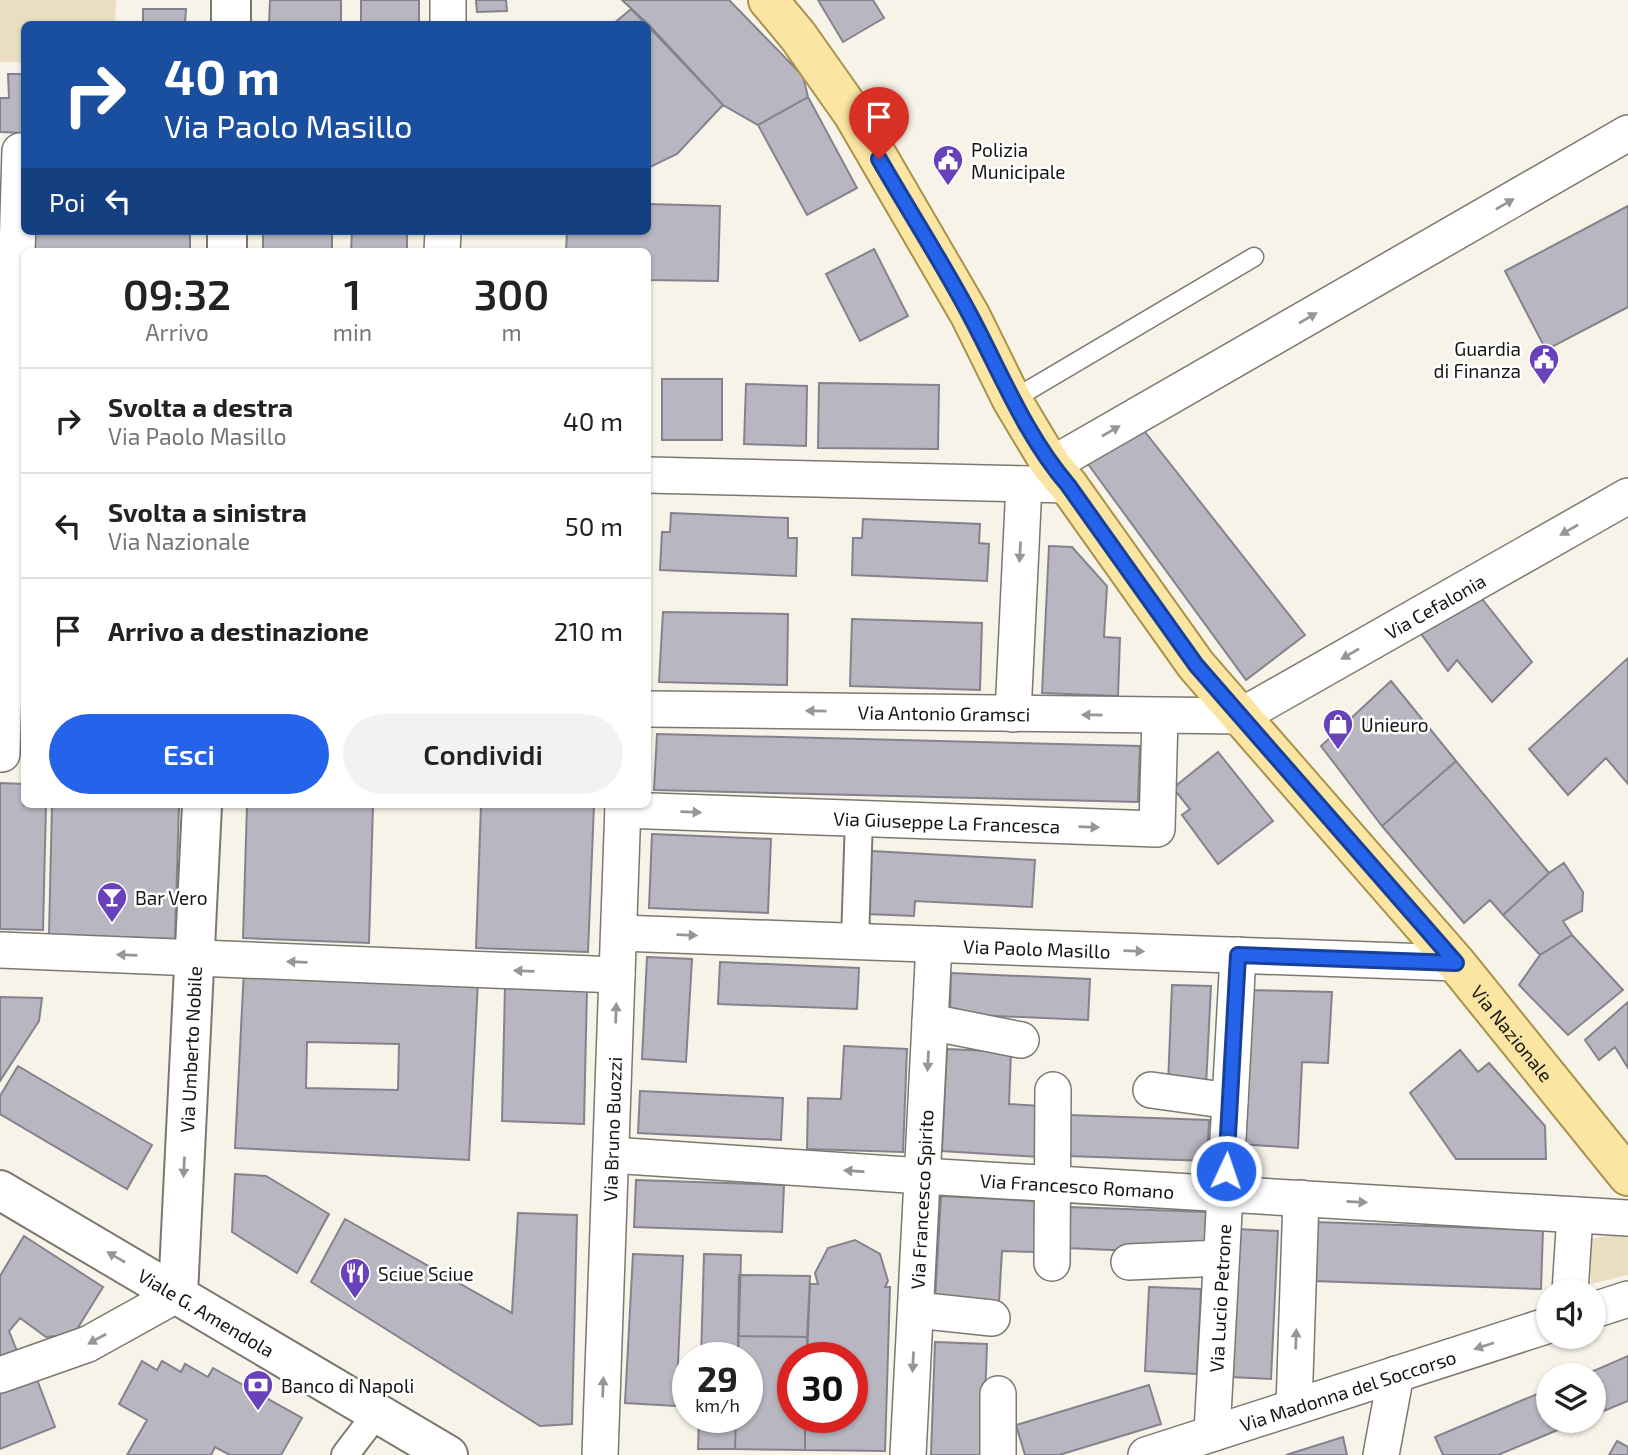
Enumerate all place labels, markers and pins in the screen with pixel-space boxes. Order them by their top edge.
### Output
pin [849,87,909,159]
place label: Polizia Municipale [971,138,1066,183]
public building icon: Polizia Municipale [931,143,965,187]
place label: Guardia di Finanza [1434,337,1521,382]
public building icon: Guardia di Finanza [1527,342,1561,386]
shop icon: Unieuro [1321,707,1355,751]
place label: Unieuro [1361,713,1429,736]
bar icon: Bar Vero [95,880,129,924]
place label: Bar Vero [135,886,207,909]
restaurant icon: Sciue Sciue [338,1256,372,1300]
place label: Sciue Sciue [378,1262,474,1285]
bank icon: Banco di Napoli [241,1368,275,1412]
place label: Banco di Napoli [281,1374,414,1397]

